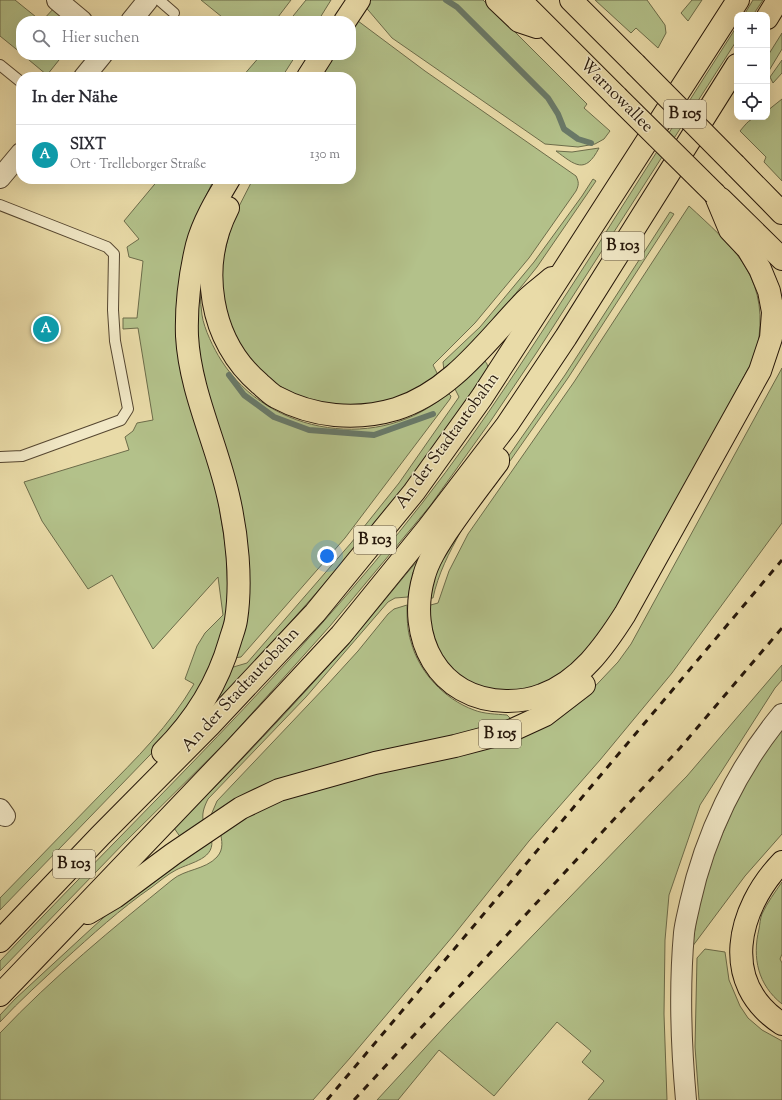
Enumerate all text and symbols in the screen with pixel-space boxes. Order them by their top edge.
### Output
map controls [734,12,770,120]
button: + [734,12,770,48]
search box [16,16,356,60]
icon: search [30,27,52,49]
text: Hier suchen [62,28,140,49]
button: − [734,48,770,84]
street label: Warnowallee [573,53,659,139]
button: locate [734,84,770,120]
text: In der Nähe [32,86,118,110]
road number: B 105 [664,100,706,128]
text: SIXT [70,135,106,156]
text: A [40,146,50,164]
text: 130 m [310,146,340,164]
text: Ort · Trelleborger Straße [70,156,206,174]
road number: B 103 [602,232,644,260]
pin: A [33,314,59,344]
street label: An der Stadtautobahn [390,368,506,514]
road number: B 103 [354,526,396,554]
your location [317,546,337,566]
street label: An der Stadtautobahn [177,622,305,758]
road number: B 105 [479,720,521,748]
road number: B 103 [53,850,95,878]

